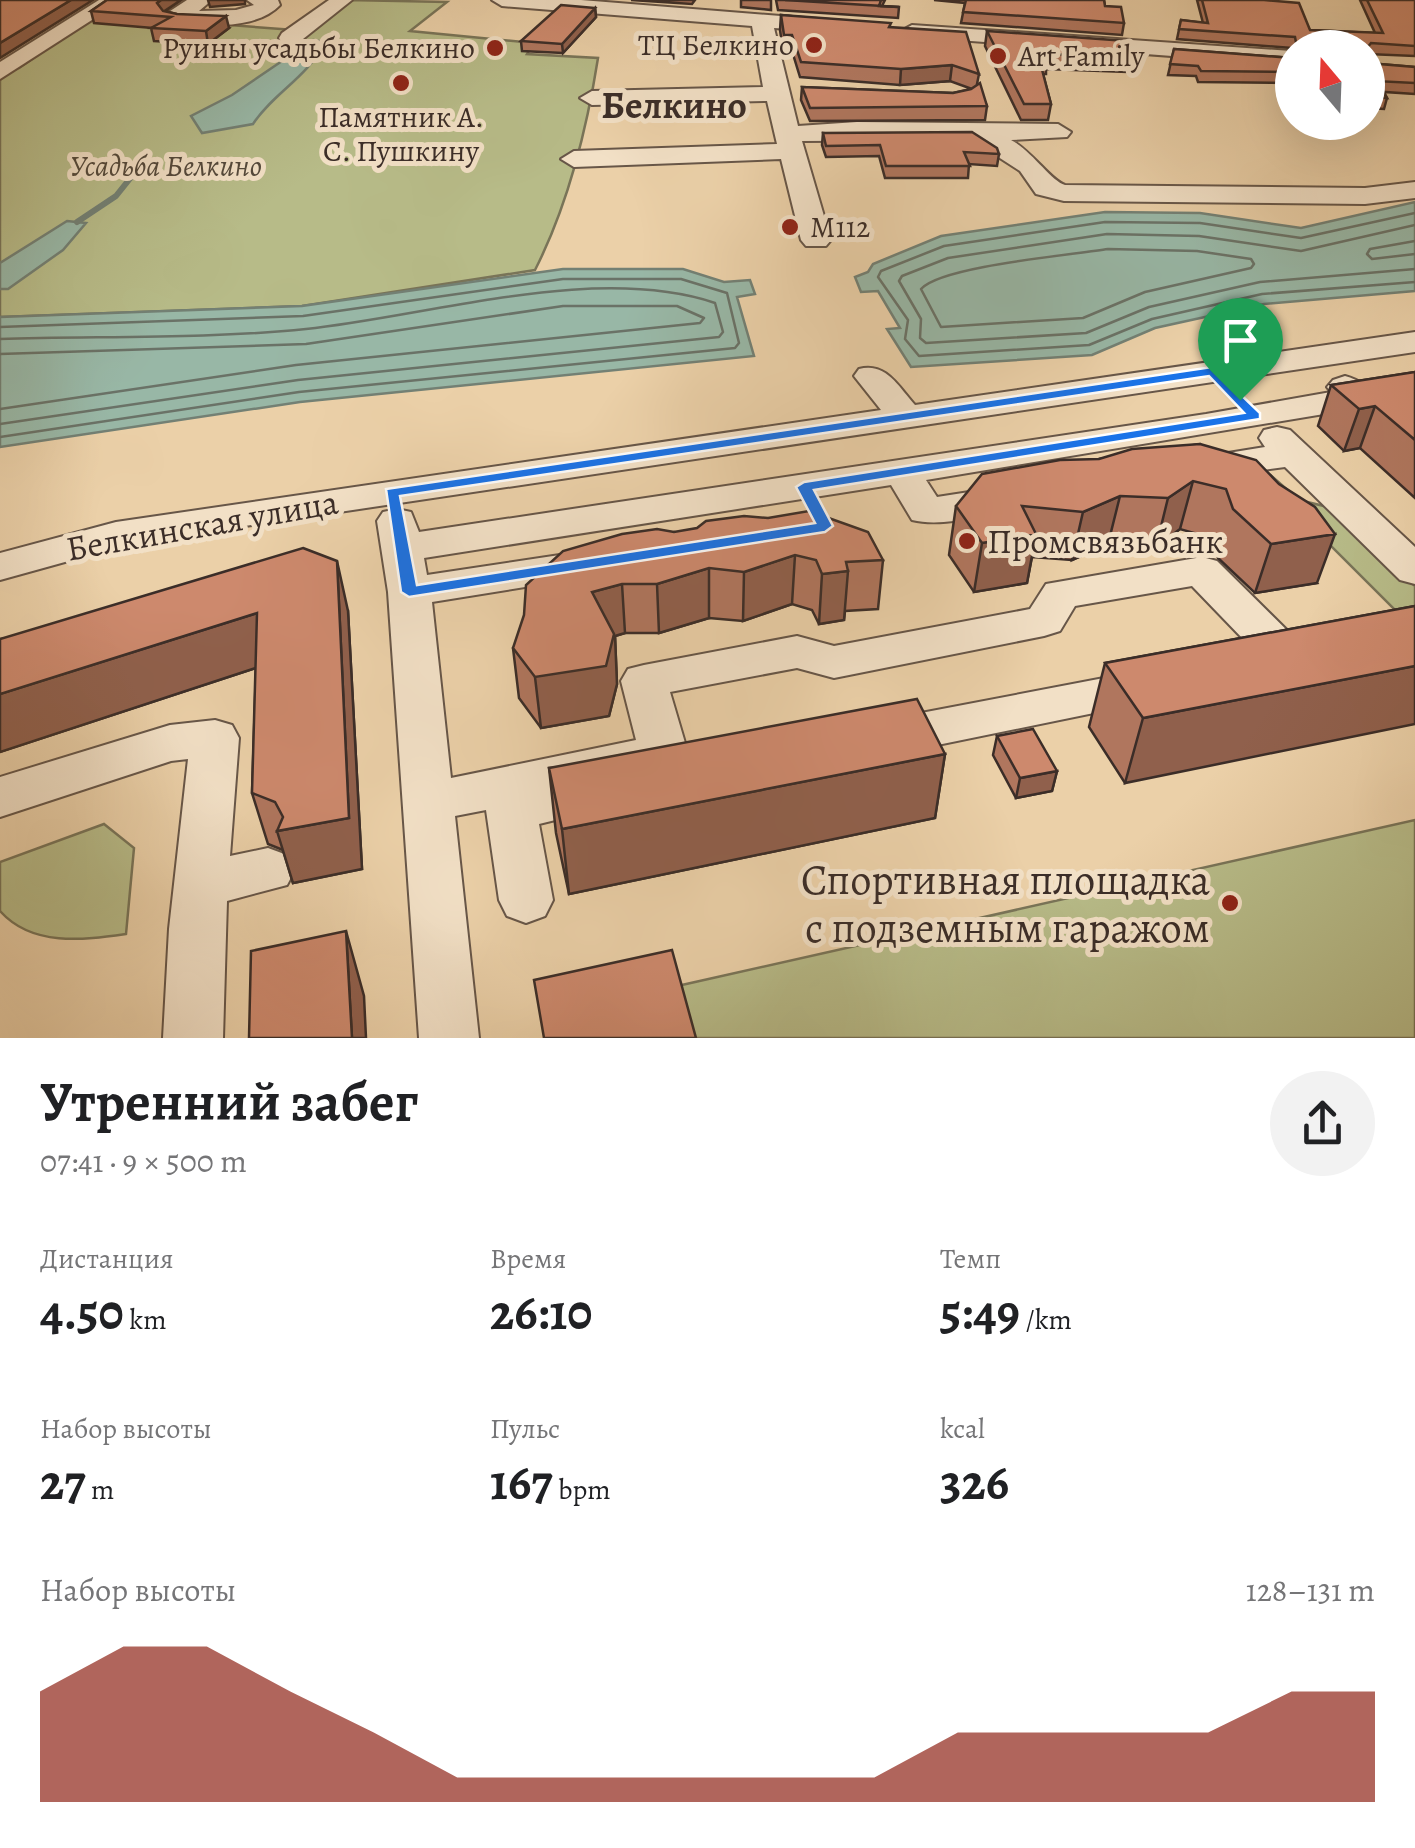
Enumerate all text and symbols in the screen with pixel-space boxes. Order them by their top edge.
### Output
place label: ТЦ Белкино [638,25,794,65]
place label: Руины усадьбы Белкино [162,28,475,68]
north arrow [1275,30,1385,140]
map controls [1275,30,1385,140]
marker: ТЦ Белкино [803,34,825,56]
place label: Art Family [1017,36,1145,76]
marker: Руины усадьбы Белкино [484,37,506,59]
marker: Art Family [987,45,1009,67]
marker: Памятник А. С. Пушкину [390,72,412,94]
district label: Белкино [601,79,747,131]
place label: Памятник А. С. Пушкину [318,97,484,171]
park label: Усадьба Белкино [70,146,262,186]
place label: М112 [810,207,870,247]
marker: М112 [779,216,801,238]
pin [1198,298,1283,401]
icon: arrive [1213,313,1268,368]
street label: Белкинская улица [62,477,342,573]
place label: Промсвязьбанк [987,517,1223,565]
marker: Промсвязьбанк [956,530,978,552]
place label: Спортивная площадка с подземным гаражом [801,851,1211,956]
marker: Спортивная площадка с подземным гаражом [1219,892,1241,914]
text: Утренний забег [40,1064,418,1139]
button: share [1270,1071,1375,1176]
text: 07:41 · 9 × 500 m [40,1139,247,1183]
text: Дистанция [40,1240,174,1278]
text: Время [490,1240,566,1278]
text: Темп [940,1240,1001,1278]
text: 4.50 [40,1278,124,1346]
text: 26:10 [490,1278,592,1346]
text: 5:49 [940,1278,1020,1346]
text: km [124,1301,167,1339]
text: /km [1020,1301,1072,1339]
text: Набор высоты [40,1410,212,1448]
text: Пульс [490,1410,560,1448]
text: kcal [940,1410,985,1448]
text: 27 [40,1448,86,1516]
text: 167 [490,1448,553,1516]
text: 326 [940,1448,1009,1516]
text: m [86,1471,114,1509]
text: bpm [553,1471,610,1509]
text: Набор высоты [40,1568,236,1612]
text: 128–131 m [1246,1568,1375,1612]

